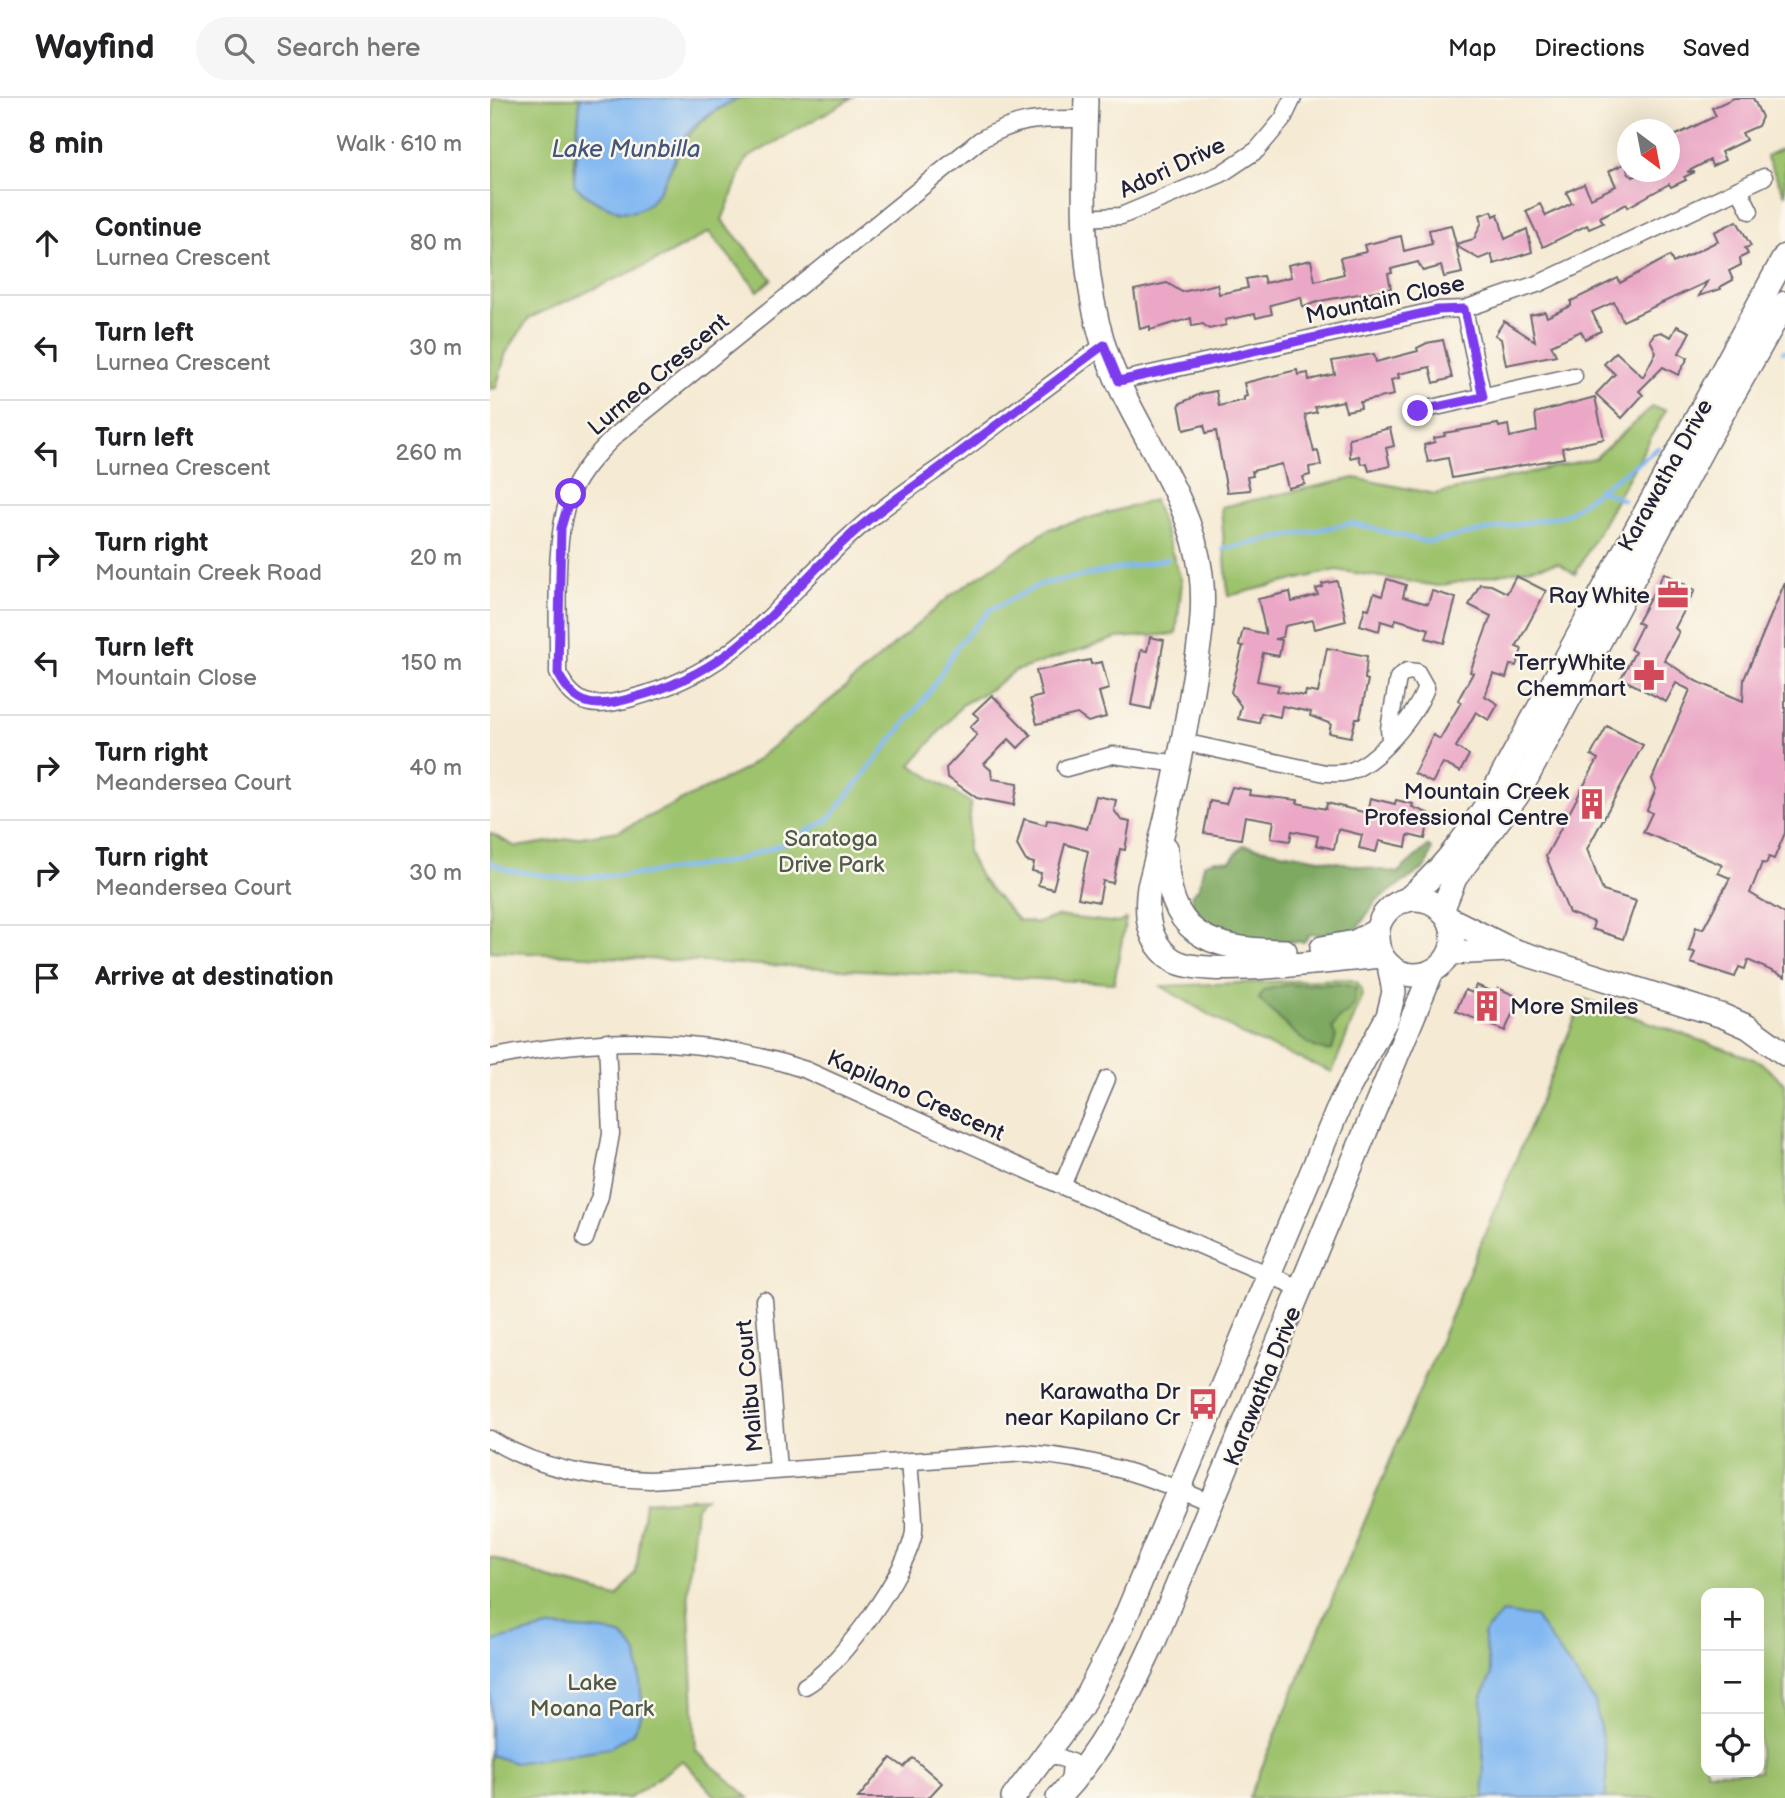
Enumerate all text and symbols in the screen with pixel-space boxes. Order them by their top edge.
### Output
search box [196,17,686,80]
text: Wayfind [35,28,154,68]
icon: search [220,29,258,67]
text: Search here [276,33,421,64]
text: Map [1448,34,1496,63]
text: Directions [1534,34,1645,63]
text: Saved [1683,34,1750,63]
north arrow [1617,119,1680,182]
text: 8 min [28,126,104,162]
text: Walk · 610 m [336,130,462,158]
street label: Adori Drive [1115,131,1230,205]
water label: Lake Munbilla [551,135,701,164]
text: Continue [95,213,202,244]
icon: ahead [28,224,66,262]
text: 80 m [410,229,462,257]
text: Lurnea Crescent [95,244,270,272]
street label: Mountain Close [1303,269,1467,330]
street label: Lurnea Crescent [582,308,735,442]
text: Turn left [95,318,194,349]
icon: left [28,329,66,367]
text: 30 m [409,334,462,362]
text: Lurnea Crescent [95,349,270,377]
street label: Karawatha Drive [1612,394,1719,557]
route end [1402,395,1433,426]
text: Turn left [95,423,194,454]
icon: left [28,434,66,472]
text: 260 m [396,439,462,467]
text: Lurnea Crescent [95,454,270,482]
route start [555,478,586,509]
text: Turn right [95,528,208,559]
icon: right [28,539,66,577]
text: 20 m [410,544,462,572]
text: Mountain Creek Road [95,559,322,587]
office icon: Ray White [1656,578,1690,612]
place label: Ray White [1548,582,1650,610]
text: Turn left [95,633,194,664]
icon: left [28,644,66,682]
text: 150 m [401,649,462,677]
place label: TerryWhite Chemmart [1515,649,1626,703]
pharmacy icon: TerryWhite Chemmart [1632,658,1666,692]
text: Mountain Close [95,664,257,692]
text: Turn right [95,738,208,769]
icon: right [28,749,66,787]
text: 40 m [409,754,462,782]
text: Meandersea Court [95,769,291,797]
place label: Mountain Creek Professional Centre [1364,778,1570,832]
building icon: Mountain Creek Professional Centre [1575,787,1609,821]
park label: Saratoga Drive Park [778,825,885,879]
text: Turn right [95,843,208,874]
icon: right [28,854,66,892]
text: 30 m [409,859,462,887]
text: Meandersea Court [95,874,291,902]
icon: arrive [28,959,66,997]
text: Arrive at destination [95,962,334,993]
building icon: More Smiles [1470,989,1504,1023]
place label: More Smiles [1510,993,1638,1021]
street label: Kapilano Crescent [822,1044,1009,1148]
street label: Karawatha Drive [1218,1302,1308,1470]
street label: Malibu Court [730,1319,770,1453]
place label: Karawatha Dr near Kapilano Cr [1005,1378,1181,1432]
bus stop icon: Karawatha Dr near Kapilano Cr [1186,1387,1220,1421]
map controls [1701,1588,1764,1777]
button: + [1701,1588,1764,1651]
button: − [1701,1651,1764,1714]
park label: Lake Moana Park [530,1669,655,1723]
button: locate [1701,1714,1764,1777]

